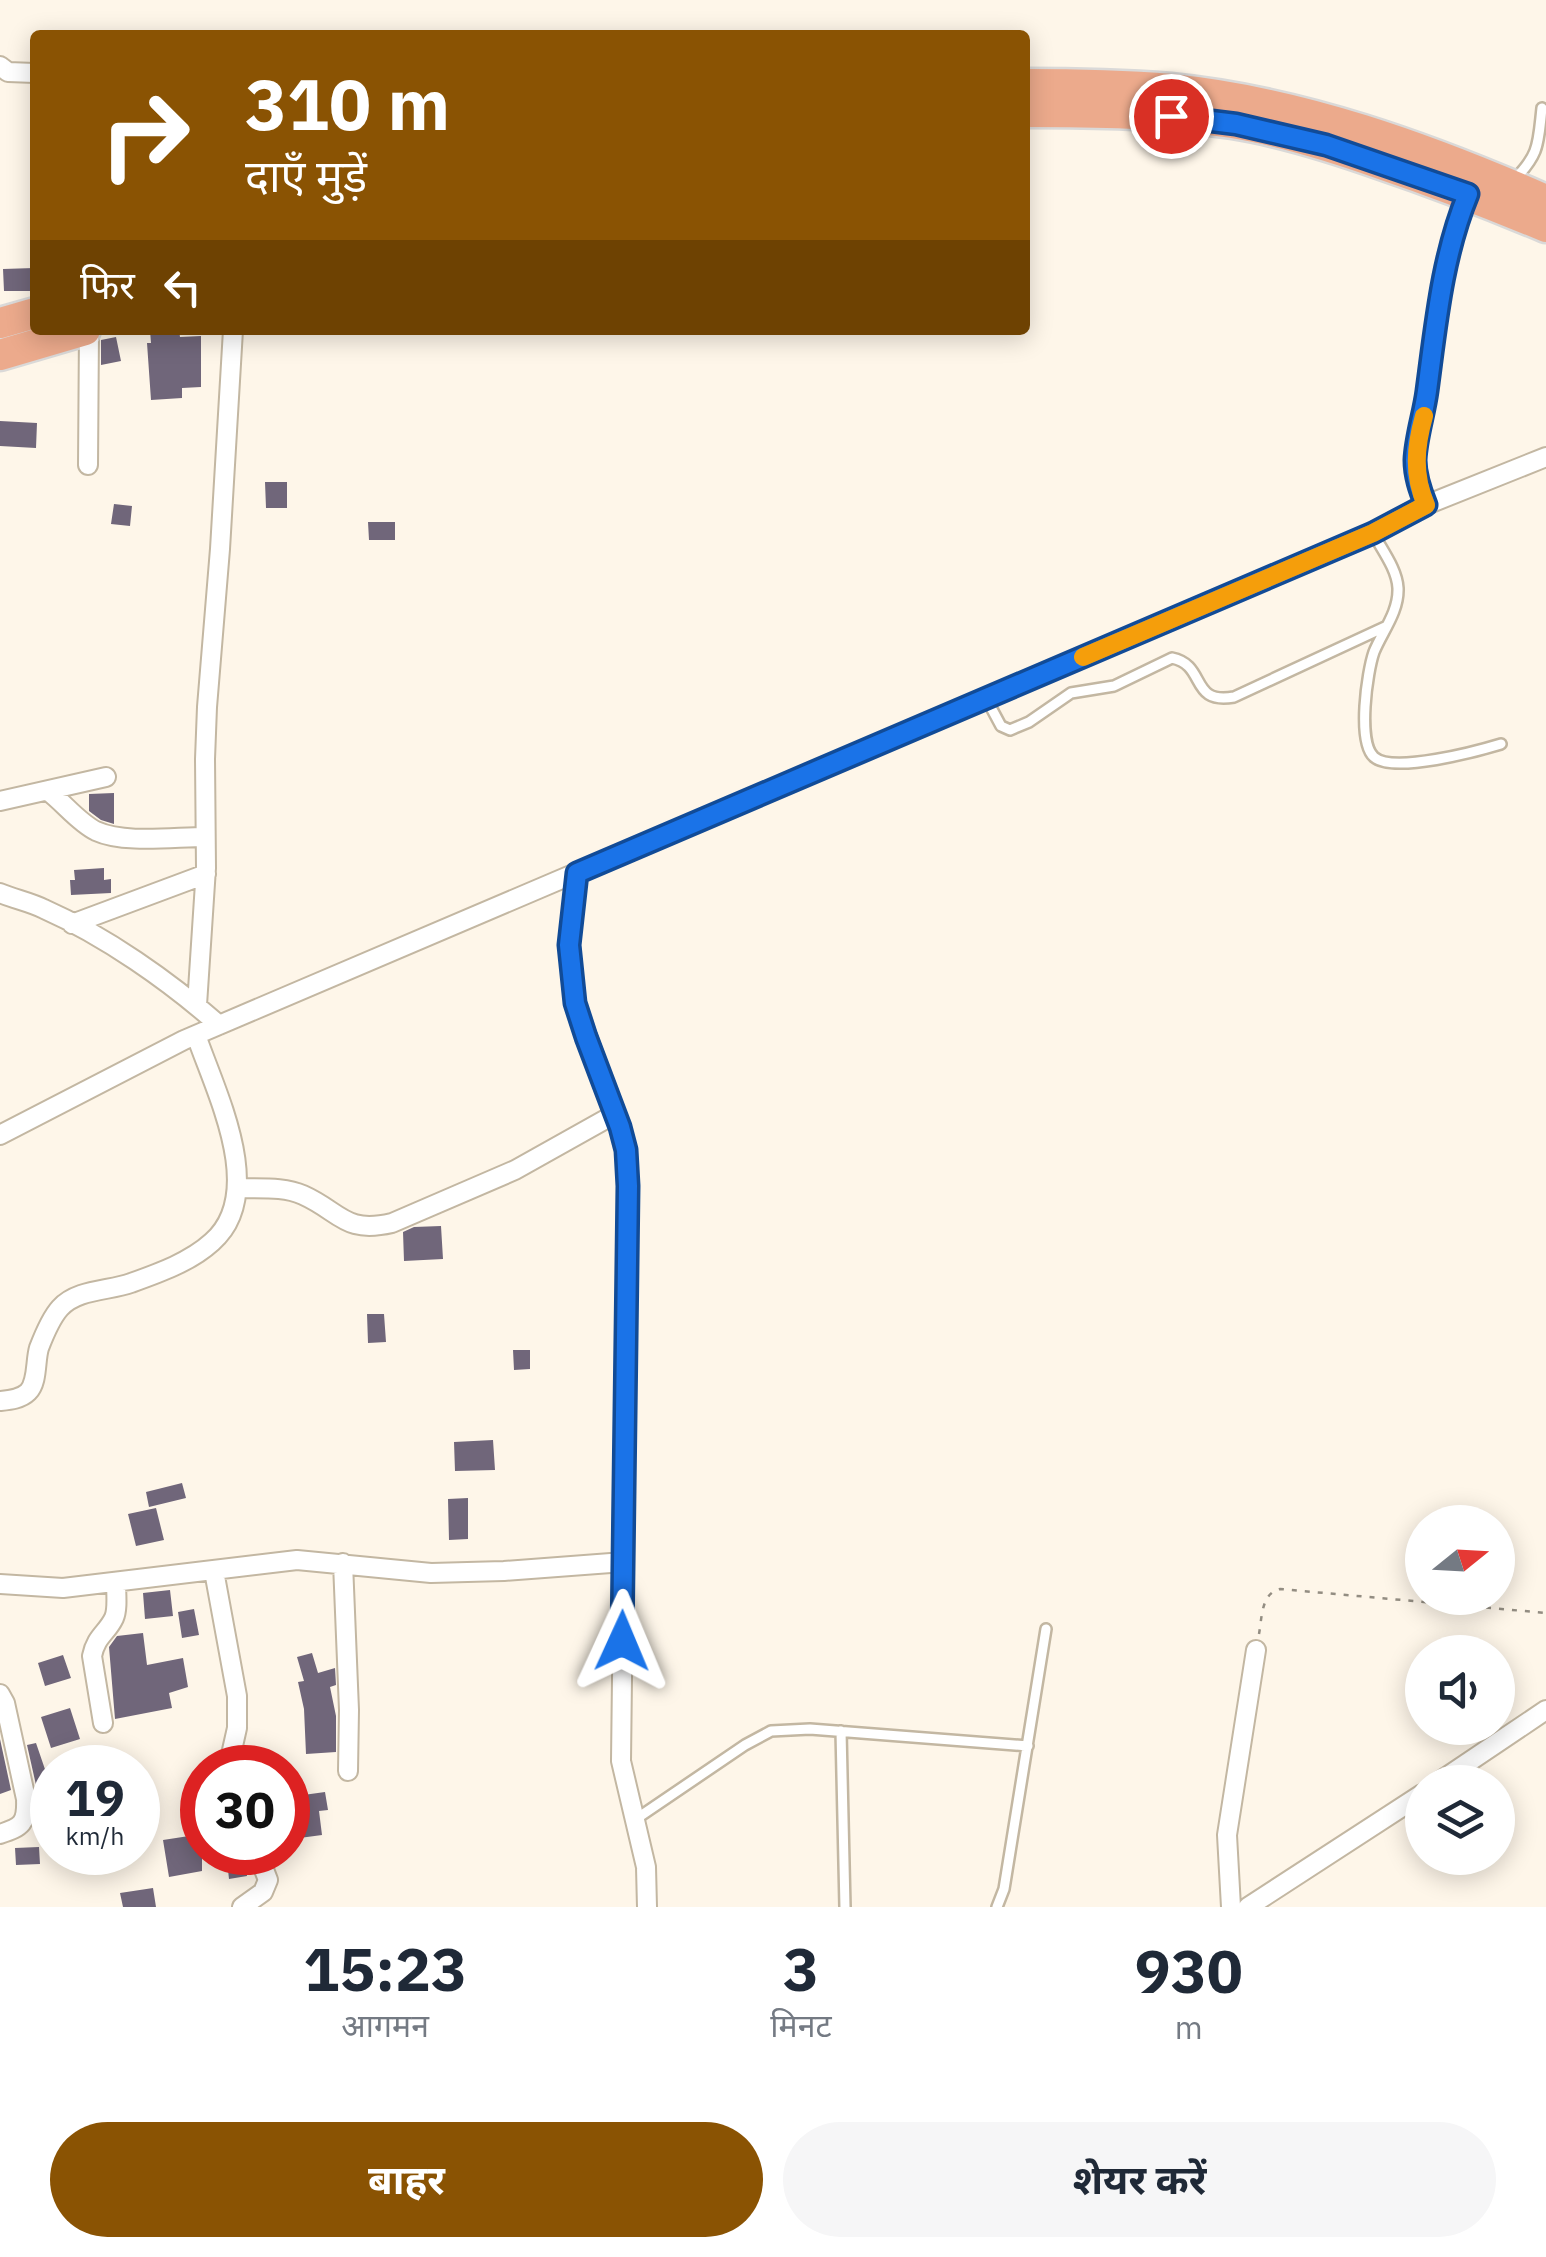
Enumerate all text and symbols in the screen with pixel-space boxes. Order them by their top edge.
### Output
text: 310 m [245,58,450,149]
icon: right [80,70,210,200]
pin [1129,74,1214,159]
icon: arrive [1144,89,1199,144]
text: दाएँ मुड़ें [245,146,367,204]
text: फिर [80,260,135,309]
icon: left [155,260,210,315]
north arrow [1405,1505,1515,1615]
map controls [1405,1505,1515,1875]
position arrow [570,1589,674,1693]
button: sound [1405,1635,1515,1745]
speed limit sign: 30 [180,1745,310,1875]
text: 19 [65,1765,125,1830]
button: layers [1405,1765,1515,1875]
text: km/h [66,1819,124,1852]
text: 15:23 [303,1929,467,2008]
text: 3 [783,1929,819,2008]
text: 930 [1135,1931,1243,2010]
text: आगमन [341,2004,429,2046]
text: मिनट [770,2004,832,2046]
text: m [1175,2006,1203,2048]
button: बाहर [50,2122,763,2237]
button: शेयर करें [783,2122,1496,2237]

